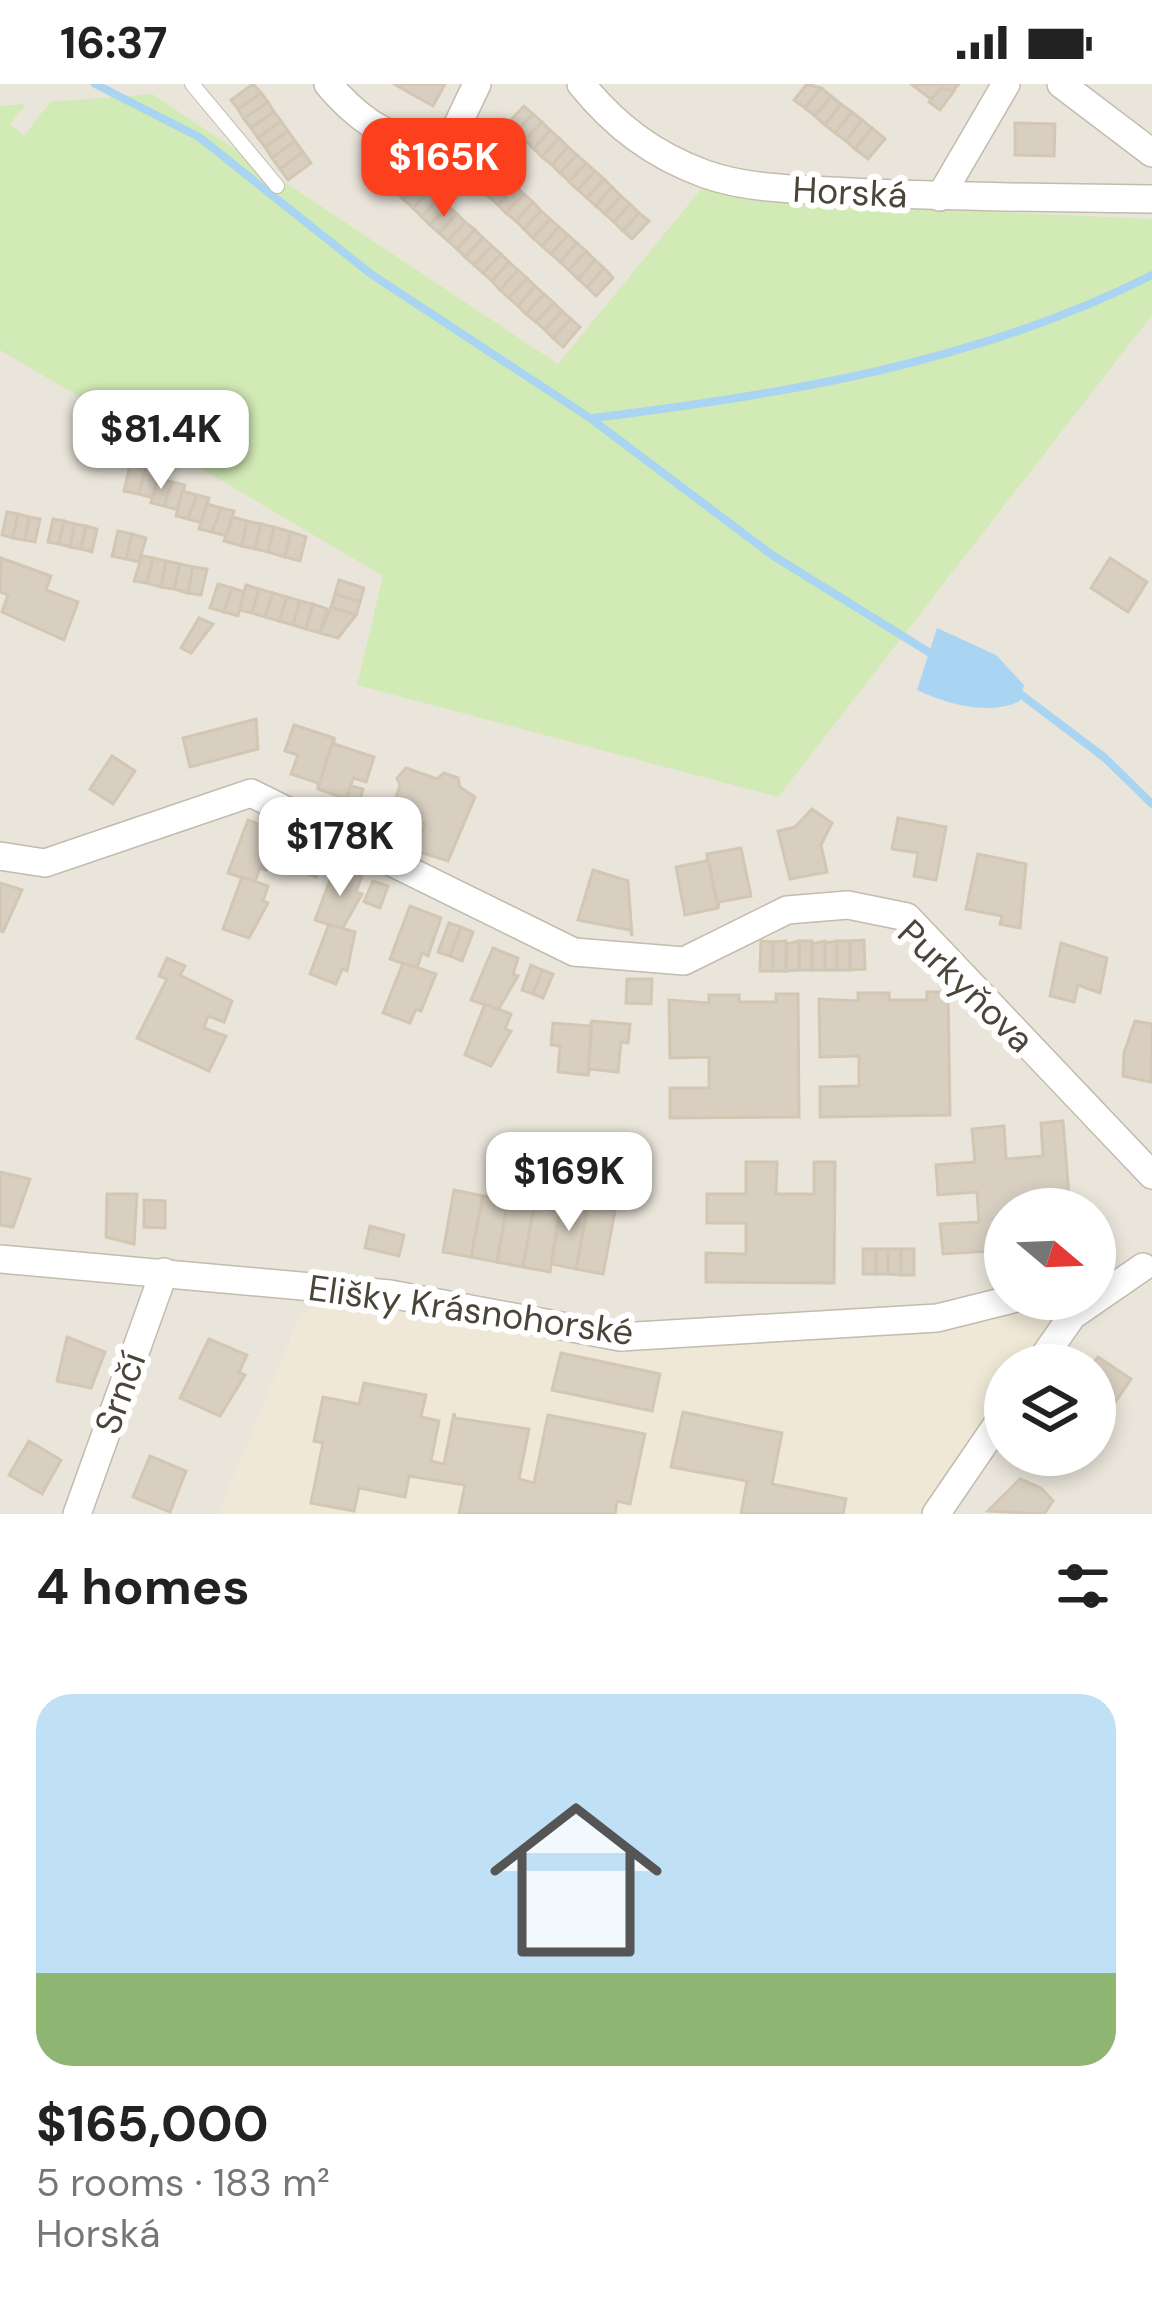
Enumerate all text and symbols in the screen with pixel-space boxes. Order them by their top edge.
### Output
text: 16:37 [60,13,167,72]
pin: $165K [360,118,528,220]
text: $165K [388,131,500,182]
street label: Horská [791,166,909,218]
pin: $81.4K [63,390,259,492]
text: $81.4K [100,403,222,454]
pin: $178K [256,797,424,899]
text: $178K [286,810,394,861]
street label: Purkyňova [888,909,1044,1063]
pin: $169K [485,1132,653,1234]
text: $169K [513,1145,625,1196]
north arrow [984,1188,1116,1320]
map controls [984,1188,1116,1476]
street label: Elišky Krásnohorské [306,1264,636,1356]
button: layers [984,1344,1116,1476]
street label: Srnčí [84,1346,156,1440]
text: 4 homes [36,1553,250,1620]
icon: filters [1050,1553,1116,1619]
icon: home [468,1772,684,1988]
text: $165,000 [36,2090,269,2157]
text: 5 rooms · 183 m² [36,2157,330,2208]
text: Horská [36,2208,160,2259]

